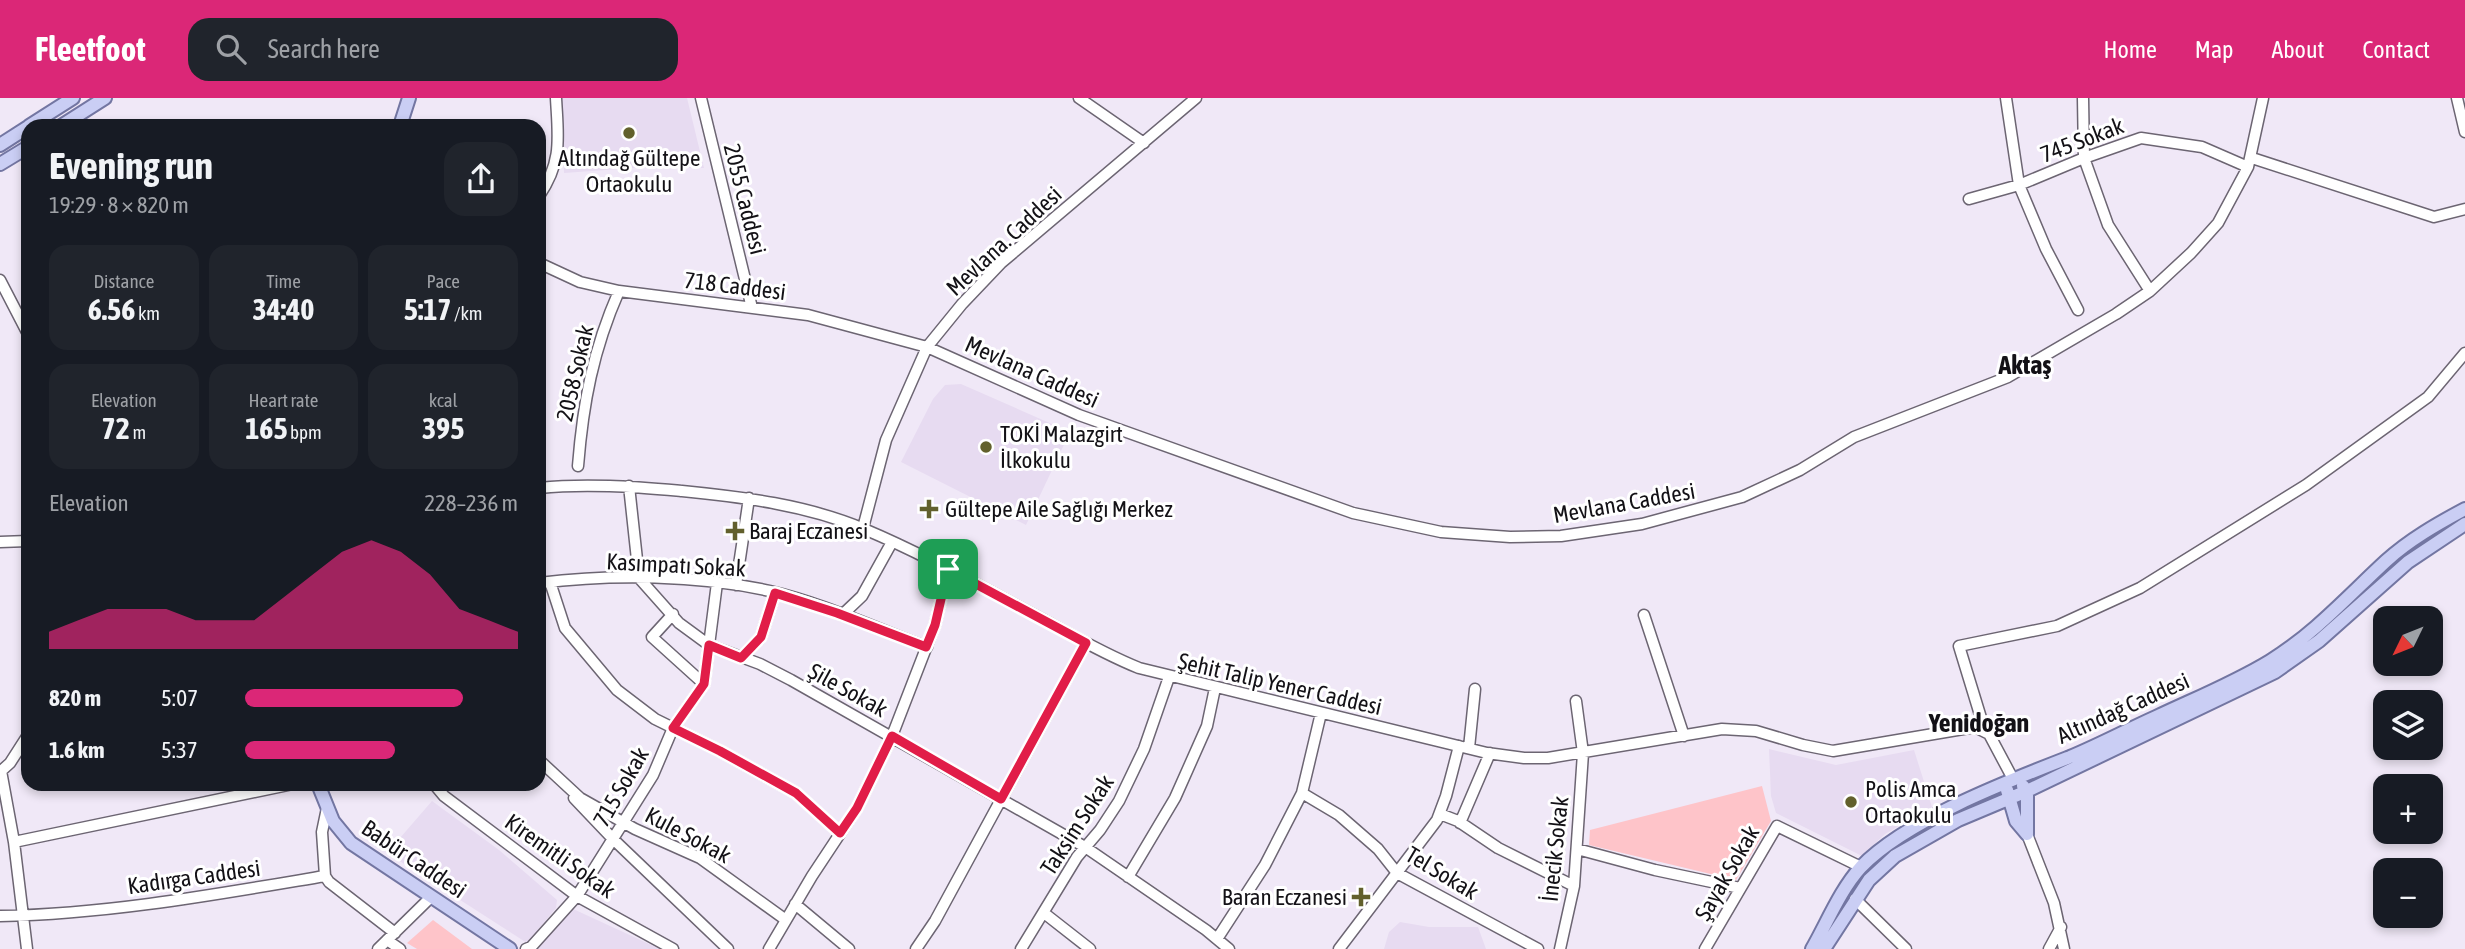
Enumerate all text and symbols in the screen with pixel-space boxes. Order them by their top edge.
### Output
search box [188,18,678,81]
text: Fleetfoot [35,30,146,68]
icon: search [212,30,250,68]
text: Search here [268,34,380,64]
text: Home [2103,36,2157,63]
text: Map [2195,36,2233,63]
text: About [2271,36,2324,63]
text: Contact [2362,36,2430,63]
street label: 745 Sokak [2037,112,2127,168]
marker: Altındağ Gültepe Ortaokulu [621,125,637,141]
street label: 2055 Caddesi [719,141,771,257]
button: share [444,142,518,216]
text: Evening run [49,144,213,187]
place label: Altındağ Gültepe Ortaokulu [558,145,700,197]
street label: Mevlana. Caddesi [941,181,1067,301]
text: 19:29 · 8 × 820 m [49,192,189,218]
street label: 718 Caddesi [683,267,787,305]
text: Distance [93,270,154,292]
text: Time [266,270,301,292]
text: Pace [426,270,460,292]
text: 6.56 [88,292,135,326]
text: 34:40 [253,292,314,326]
text: 5:17 [404,292,451,326]
text: km [135,302,160,324]
text: /km [451,302,483,324]
street label: 2058 Sokak [551,322,599,424]
street label: Mevlana Caddesi [961,331,1103,413]
district label: Aktaş [1998,350,2051,380]
text: Elevation [91,389,157,411]
text: Heart rate [249,389,318,411]
text: kcal [429,389,458,411]
text: 72 [102,411,130,445]
text: 165 [245,411,288,445]
text: 395 [422,411,464,445]
text: m [130,421,146,443]
text: bpm [288,421,322,443]
place label: TOKİ Malazgirt İlkokulu [1000,421,1123,473]
marker: TOKİ Malazgirt İlkokulu [978,439,994,455]
street label: Mevlana Caddesi [1551,478,1697,528]
text: Elevation [49,490,129,516]
text: 228–236 m [424,490,518,516]
place label: Gültepe Aile Sağlığı Merkez [945,496,1173,522]
marker: Gültepe Aile Sağlığı Merkez [919,499,939,519]
place label: Baraj Eczanesi [749,518,868,544]
marker: Baraj Eczanesi [727,523,743,539]
pin [918,539,978,599]
street label: Kasımpatı Sokak [606,548,746,582]
icon: arrive [929,550,967,588]
north arrow [2373,606,2443,676]
map controls [2373,606,2443,928]
street label: Şehit Talip Yener Caddesi [1176,648,1384,720]
street label: Şile Sokak [804,658,892,722]
street label: Altındağ Caddesi [2053,667,2193,749]
text: 820 m [49,685,101,711]
text: 5:07 [161,685,198,711]
button: layers [2373,690,2443,760]
district label: Yenidoğan [1928,708,2029,738]
text: 1.6 km [49,737,105,763]
text: 5:37 [161,737,198,763]
street label: 715 Sokak [588,743,654,831]
street label: Taksim Sokak [1035,770,1119,880]
button: + [2373,774,2443,844]
place label: Polis Amca Ortaokulu [1865,776,1957,828]
marker: Polis Amca Ortaokulu [1843,794,1859,810]
street label: İnecik Sokak [1537,795,1573,903]
street label: Kule Sokak [641,802,735,868]
street label: Kiremitli Sokak [500,809,620,903]
street label: Babür Caddesi [357,815,471,903]
street label: Şayak Sokak [1689,821,1765,925]
street label: Tel Sokak [1401,841,1483,905]
street label: Kadırga Caddesi [126,855,262,899]
button: − [2373,858,2443,928]
place label: Baran Eczanesi [1222,884,1347,910]
marker: Baran Eczanesi [1353,889,1369,905]

